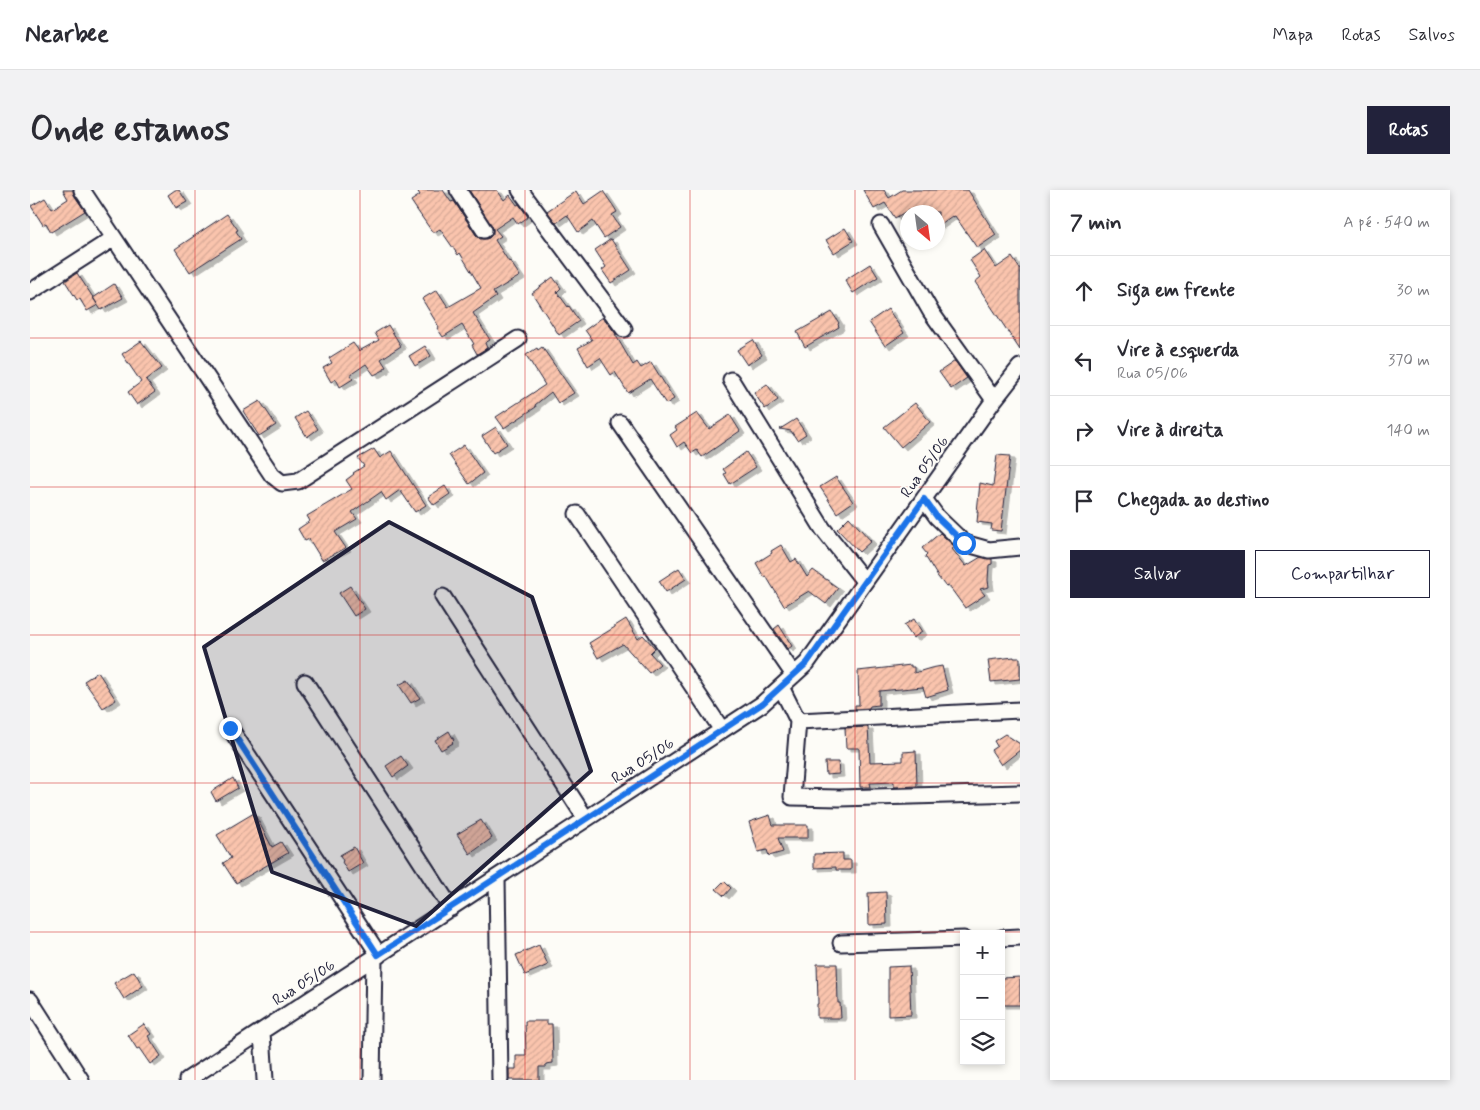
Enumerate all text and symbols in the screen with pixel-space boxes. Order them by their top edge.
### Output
text: Nearbee [25,19,109,50]
text: Mapa [1272,23,1313,47]
text: Rotas [1341,23,1381,47]
text: Salvos [1409,23,1455,47]
button: Rotas [1367,106,1450,154]
text: Onde estamos [30,107,230,153]
north arrow [900,205,945,250]
text: 7 min [1070,209,1122,237]
text: A pé · 540 m [1343,212,1430,233]
icon: ahead [1070,277,1098,305]
text: Siga em frente [1117,278,1235,303]
text: 30 m [1397,280,1430,301]
text: Vire à esquerda [1117,338,1239,363]
icon: left [1070,347,1098,375]
text: 370 m [1388,350,1430,371]
text: Rua 05/06 [1117,363,1188,384]
icon: right [1070,417,1098,445]
text: Vire à direita [1117,418,1223,443]
text: 140 m [1386,420,1430,441]
street label: Rua 05/06 [896,432,954,502]
icon: arrive [1070,487,1098,515]
text: Chegada ao destino [1117,488,1269,513]
route start [953,532,976,555]
button: Salvar [1070,550,1245,598]
button: Compartilhar [1255,550,1430,598]
route end [219,717,242,740]
street label: Rua 05/06 [608,733,679,789]
map controls [960,930,1005,1065]
button: + [960,930,1005,975]
street label: Rua 05/06 [269,955,340,1011]
button: − [960,975,1005,1020]
button: layers [960,1020,1005,1065]

